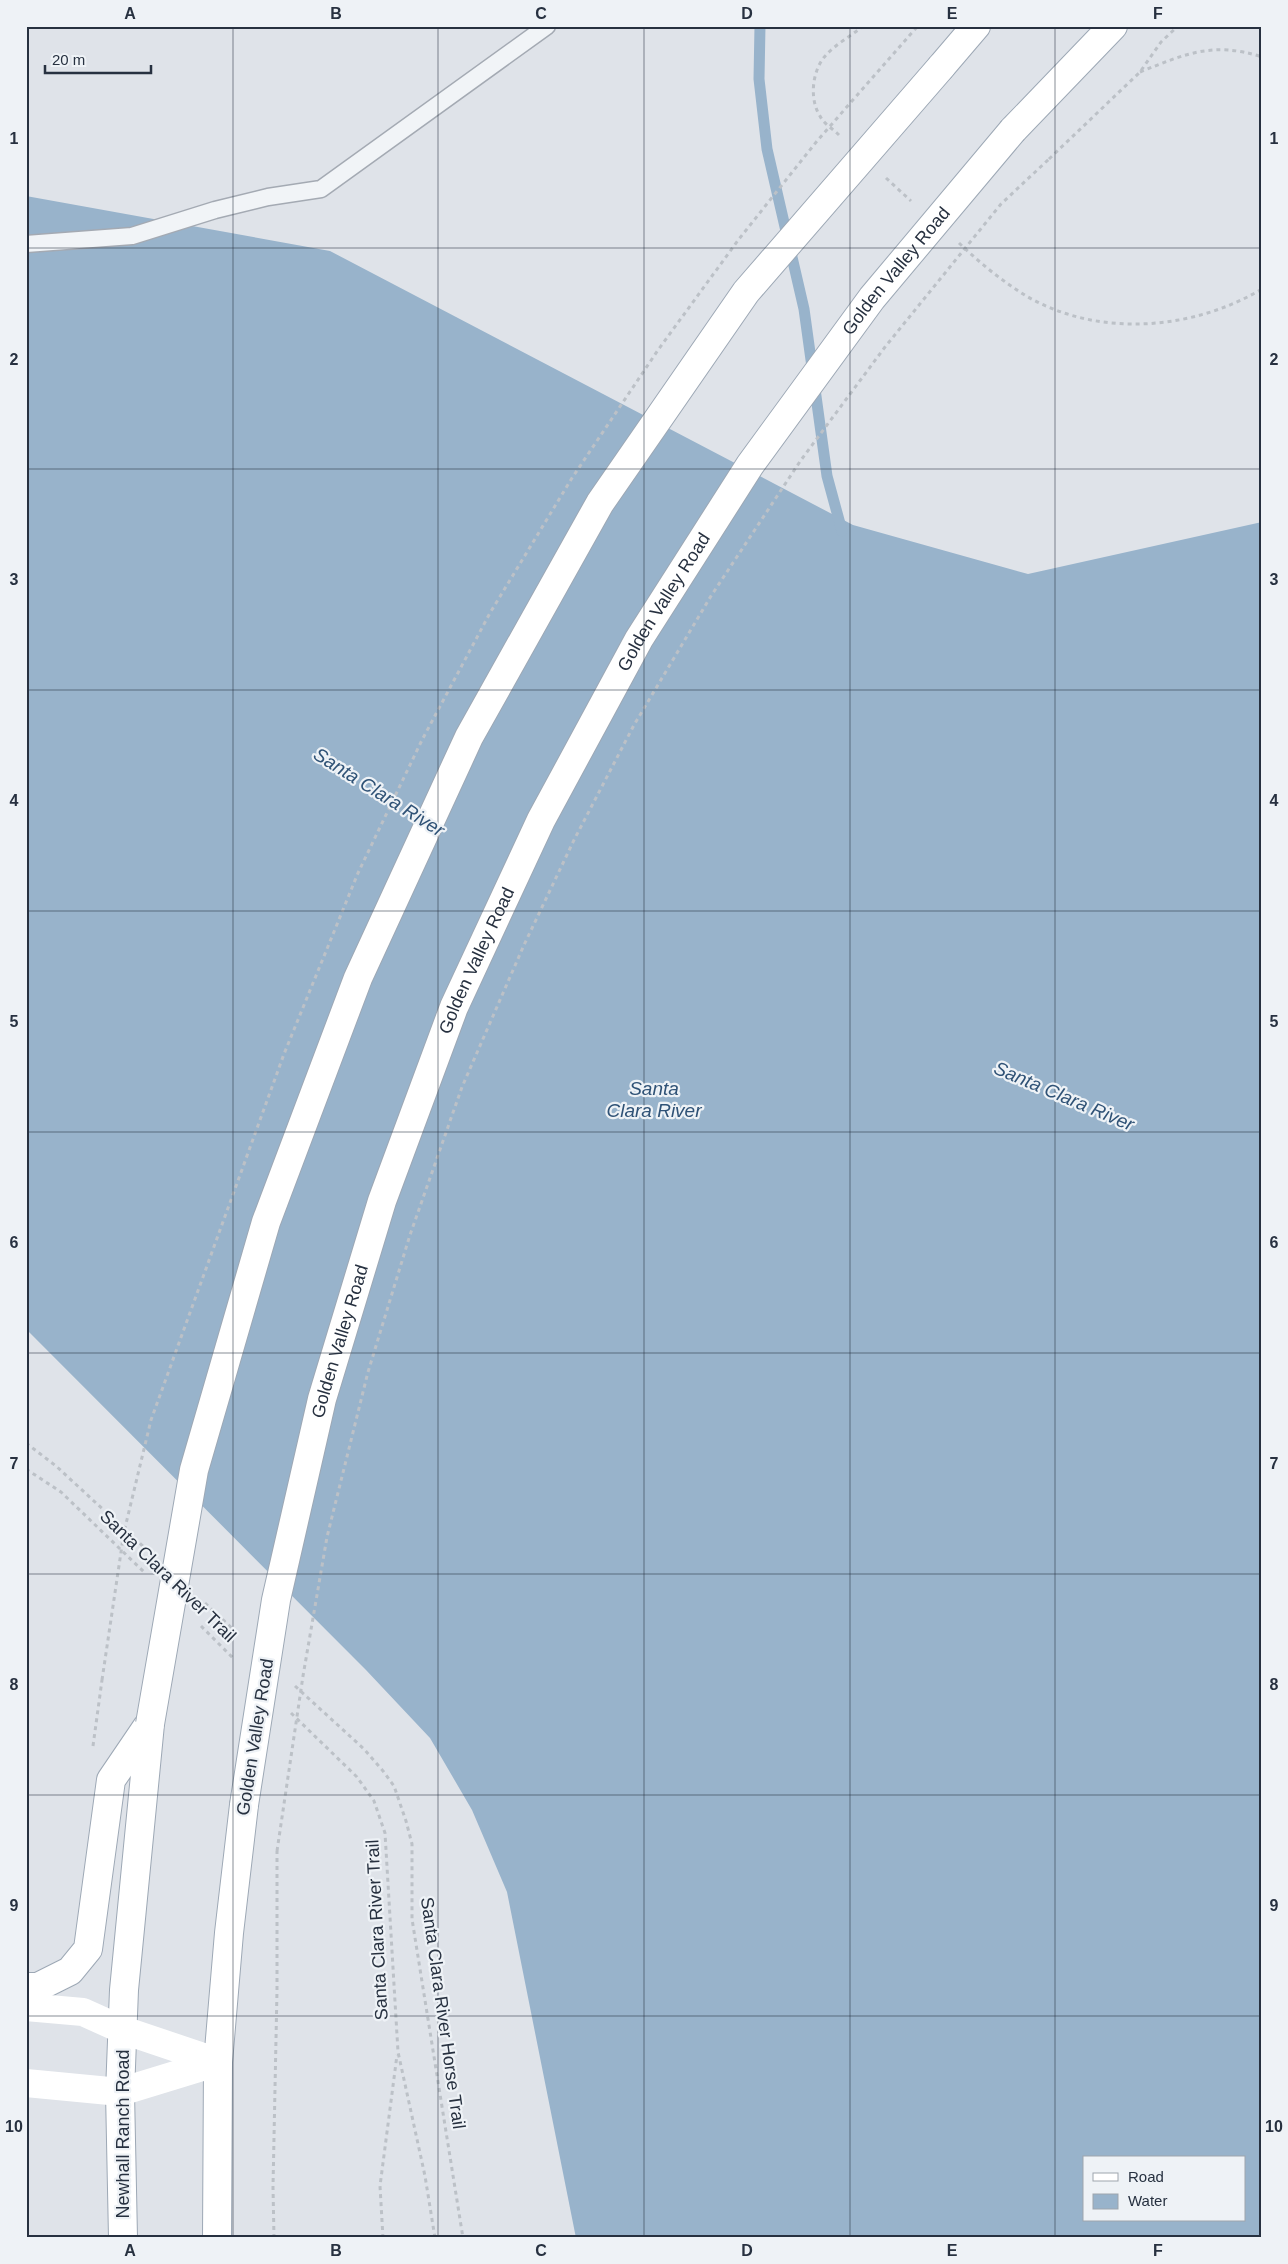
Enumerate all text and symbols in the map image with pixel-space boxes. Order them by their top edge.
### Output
text: A [124,5,136,22]
text: B [330,5,342,22]
text: C [535,5,547,22]
text: D [741,5,753,22]
text: E [947,5,958,22]
text: F [1153,5,1163,22]
scale bar [45,42,151,74]
text: 20 m [52,51,85,68]
text: 1 [10,130,19,147]
text: 1 [1270,130,1279,147]
street label: Golden Valley Road [838,203,954,339]
text: 2 [10,351,19,368]
text: 2 [1270,351,1279,368]
street label: Golden Valley Road [614,529,714,675]
text: 3 [10,571,19,588]
text: 3 [1270,571,1279,588]
water label: Santa Clara River [310,743,449,841]
text: 4 [10,792,19,809]
text: 4 [1270,792,1279,809]
street label: Golden Valley Road [435,884,518,1037]
text: 5 [10,1013,19,1030]
text: 5 [1270,1013,1279,1030]
water label: Santa Clara River [991,1057,1138,1135]
water label: Santa Clara River [606,1078,702,1121]
text: 6 [10,1234,19,1251]
text: 6 [1270,1234,1279,1251]
street label: Golden Valley Road [308,1262,372,1420]
text: 7 [10,1455,19,1472]
text: 7 [1270,1455,1279,1472]
street label: Santa Clara River Trail [96,1506,240,1646]
street label: Golden Valley Road [233,1657,277,1817]
text: 8 [10,1676,19,1693]
text: 8 [1270,1676,1279,1693]
street label: Santa Clara River Trail [362,1839,392,2021]
street label: Santa Clara River Horse Trail [417,1896,469,2130]
text: 9 [10,1897,19,1914]
text: 9 [1270,1897,1279,1914]
street label: Newhall Ranch Road [113,2049,133,2219]
text: 10 [5,2118,23,2135]
text: 10 [1265,2118,1283,2135]
legend [1083,2156,1246,2222]
text: Road [1128,2168,1164,2185]
text: Water [1128,2192,1167,2209]
text: A [124,2242,136,2259]
text: B [330,2242,342,2259]
text: C [535,2242,547,2259]
text: D [741,2242,753,2259]
text: E [947,2242,958,2259]
text: F [1153,2242,1163,2259]

